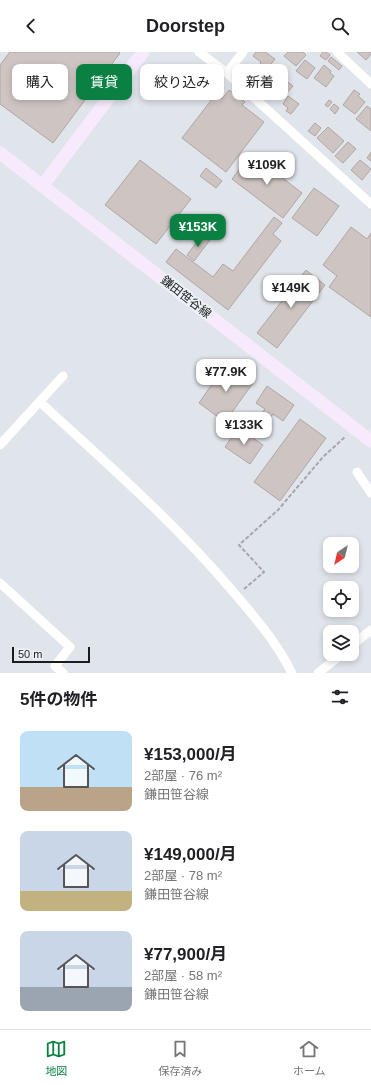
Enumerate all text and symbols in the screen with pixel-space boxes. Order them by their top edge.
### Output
icon: back [20,15,42,37]
icon: search [329,15,351,37]
text: Doorstep [146,16,225,36]
chip: 購入 [12,64,68,100]
chip: 賃貸 [76,64,132,100]
chip: 絞り込み [140,64,224,100]
chip: 新着 [232,64,288,100]
pin: ¥109K [239,152,295,186]
text: ¥109K [248,157,286,172]
pin: ¥153K [170,214,226,248]
text: ¥153K [179,219,217,234]
street label: 鎌田笹谷線 [158,273,214,321]
pin: ¥149K [263,275,319,309]
text: ¥149K [272,280,310,295]
pin: ¥77.9K [193,359,259,393]
text: ¥77.9K [205,364,247,379]
pin: ¥133K [216,412,272,446]
text: ¥133K [225,417,263,432]
north arrow [323,537,359,573]
map controls [323,537,359,661]
button: locate [323,581,359,617]
button: layers [323,625,359,661]
scale bar [12,645,90,664]
text: 50 m [18,648,42,660]
icon: filters [329,686,351,708]
text: 5件の物件 [20,690,97,709]
text: ¥153,000/月 [144,745,237,764]
icon: home [52,747,100,795]
text: 2部屋 · 76 m² [144,768,222,783]
text: 鎌田笹谷線 [144,787,209,802]
text: ¥149,000/月 [144,845,237,864]
icon: home [52,847,100,895]
text: 2部屋 · 78 m² [144,868,222,883]
text: 鎌田笹谷線 [144,887,209,902]
text: ¥77,900/月 [144,945,227,964]
icon: home [52,947,100,995]
text: 2部屋 · 58 m² [144,968,222,983]
text: 鎌田笹谷線 [144,987,209,1002]
tab: 地図 [45,1038,67,1078]
tab: 保存済み [158,1038,202,1078]
tab: ホーム [293,1038,326,1078]

